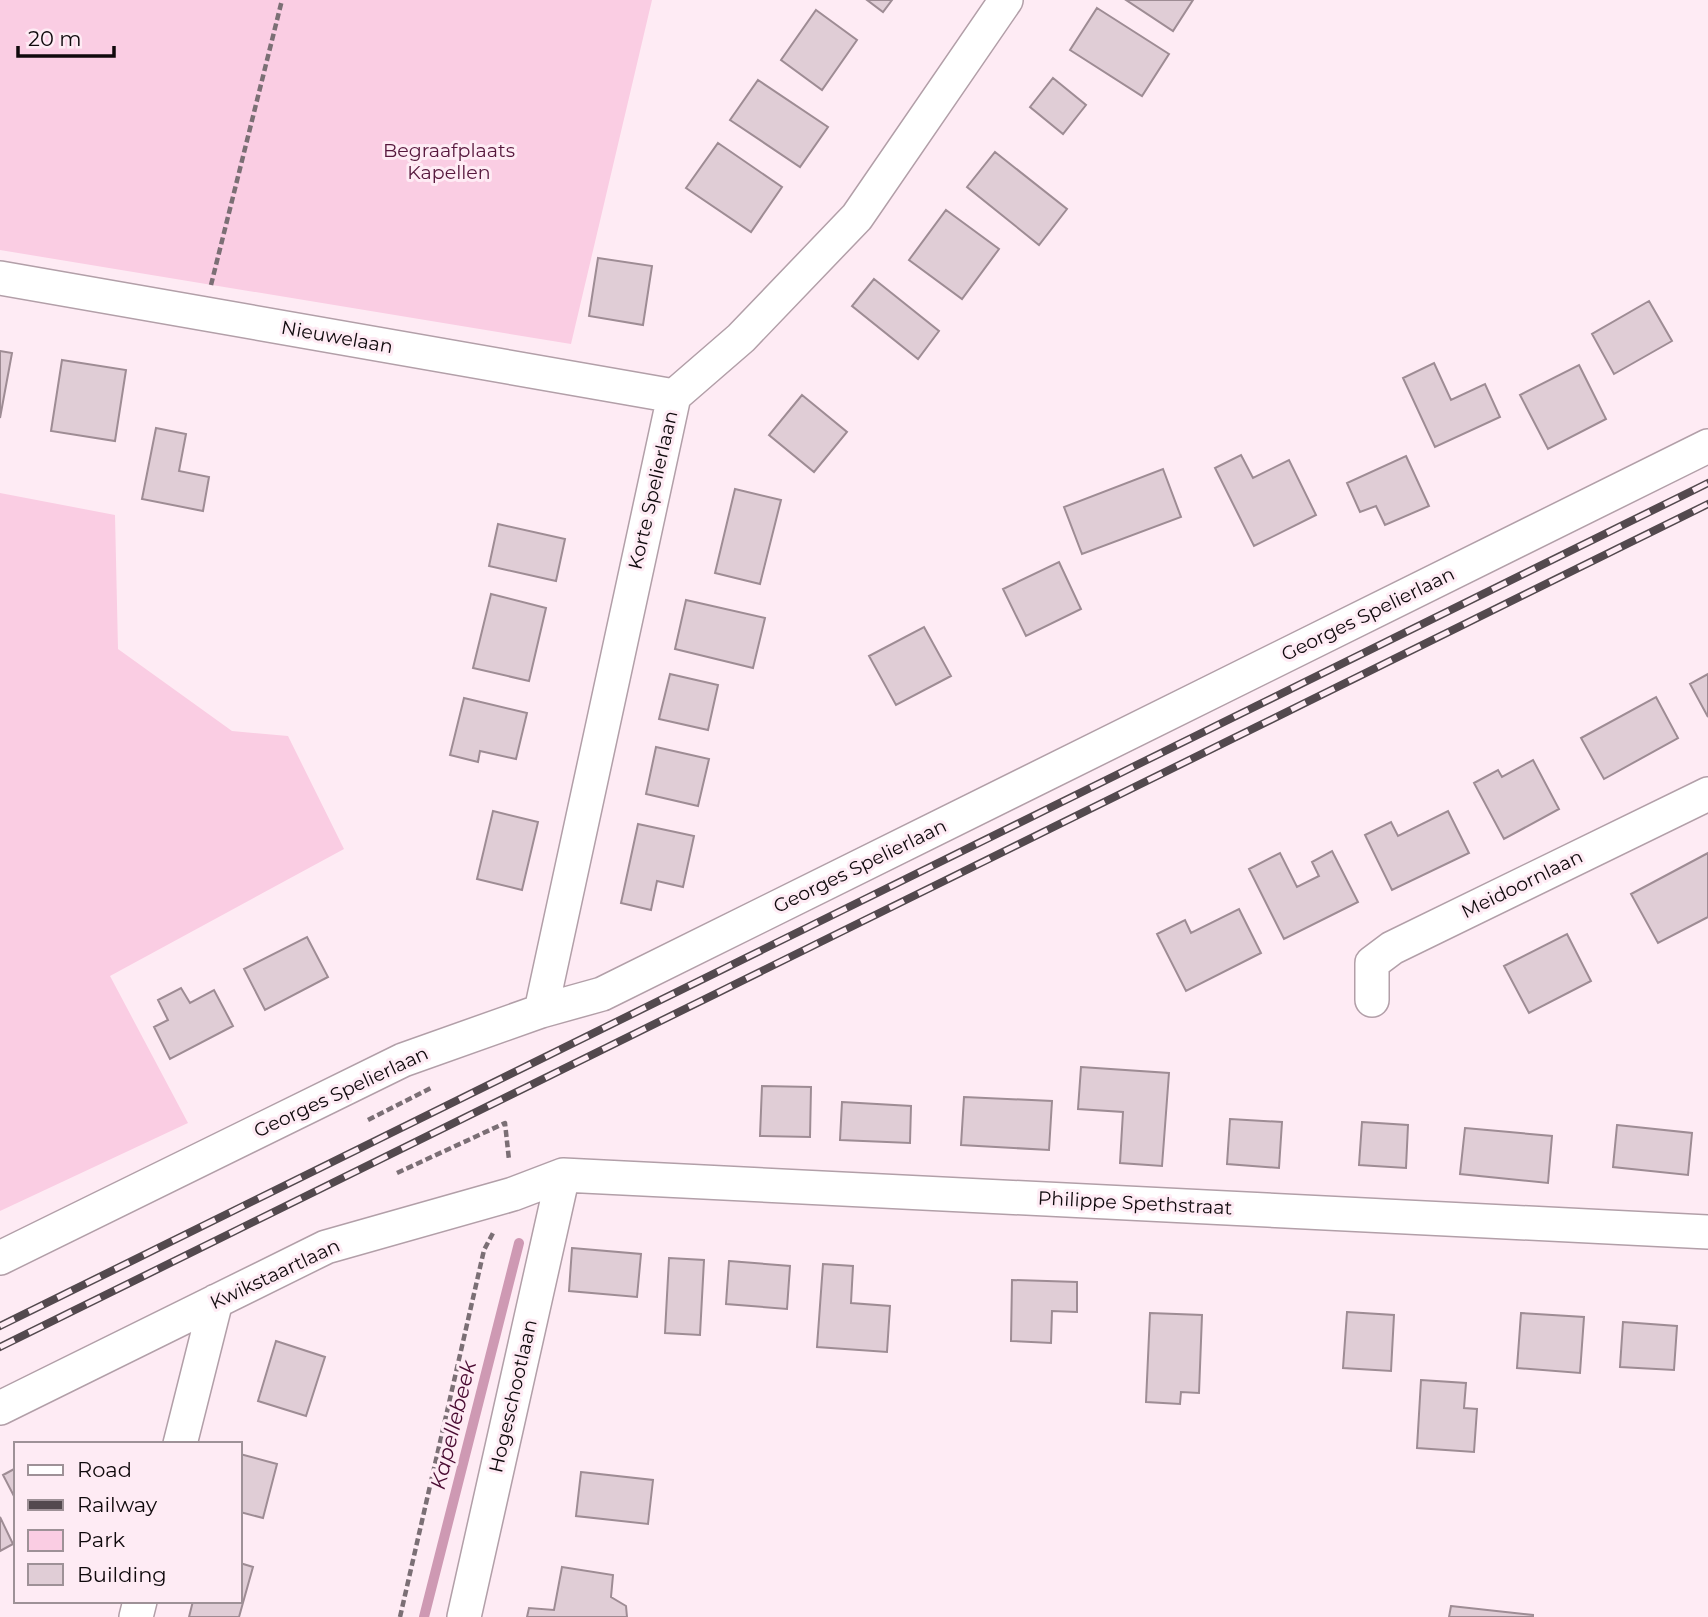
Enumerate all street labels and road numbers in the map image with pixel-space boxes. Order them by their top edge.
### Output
street label: Nieuwelaan [279,316,395,358]
street label: Korte Spelierlaan [624,408,682,572]
street label: Georges Spelierlaan [1278,562,1458,666]
street label: Georges Spelierlaan [770,814,950,918]
street label: Meidoornlaan [1458,845,1586,923]
street label: Georges Spelierlaan [250,1041,432,1143]
street label: Philippe Spethstraat [1037,1186,1233,1220]
street label: Kwikstaartlaan [206,1234,344,1314]
street label: Hogeschootlaan [484,1317,542,1475]

